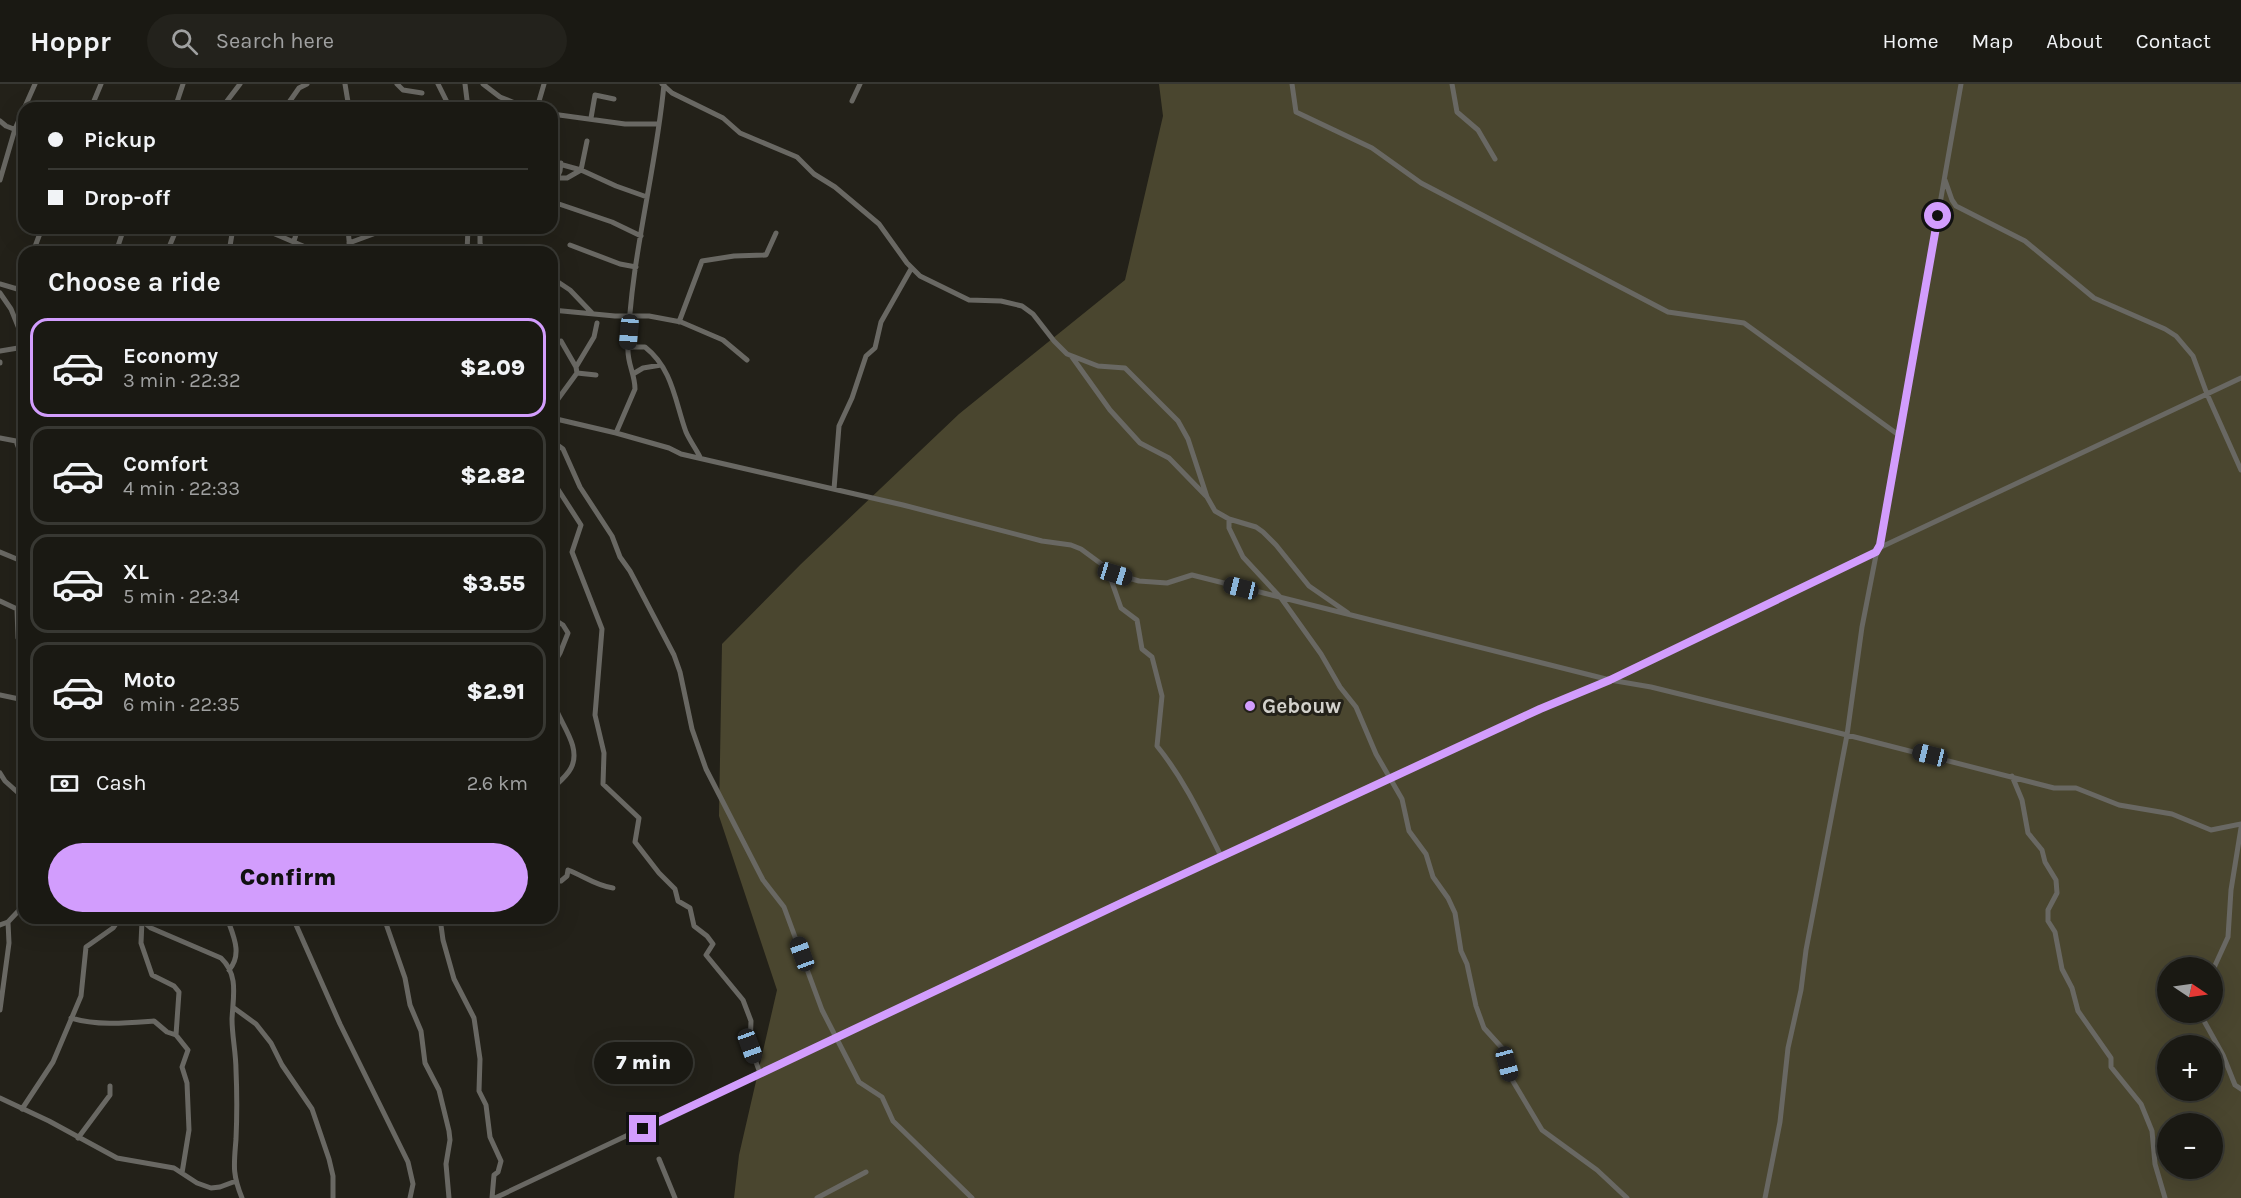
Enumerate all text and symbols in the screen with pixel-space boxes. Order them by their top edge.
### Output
search box [147,14,567,68]
text: Hoppr [30,25,111,58]
icon: search [168,25,201,58]
text: Search here [216,28,334,54]
text: Home [1883,29,1939,53]
text: Map [1972,29,2013,53]
text: About [2046,29,2103,53]
text: Contact [2136,29,2211,53]
text: Pickup [84,127,156,153]
text: Drop-off [84,185,170,211]
route start [1924,202,1951,229]
text: Choose a ride [48,266,221,298]
car [618,313,640,351]
icon: car [51,341,105,395]
text: Economy [123,343,218,369]
text: $2.09 [460,355,525,381]
text: 3 min · 22:32 [123,369,241,392]
icon: car [51,449,105,503]
text: Comfort [123,451,208,477]
text: $2.82 [460,463,525,489]
text: 4 min · 22:33 [123,477,240,500]
icon: car [51,557,105,611]
text: XL [123,559,149,585]
car [1095,560,1135,588]
text: $3.55 [462,571,525,597]
car [1221,575,1261,601]
text: 5 min · 22:34 [123,585,240,608]
icon: car [51,665,105,719]
text: Moto [123,667,176,693]
text: $2.91 [466,679,525,705]
text: 6 min · 22:35 [123,693,240,716]
place label: Gebouw [1262,694,1341,718]
marker: Gebouw [1243,699,1257,713]
car [1910,742,1950,768]
icon: cash [48,767,81,800]
text: Cash [96,770,146,796]
text: 2.6 km [467,772,528,795]
button: Confirm [48,843,528,912]
car [787,934,817,974]
north arrow [2157,957,2223,1023]
map controls [2157,957,2223,1179]
car [735,1026,765,1066]
button: + [2157,1035,2223,1101]
callout: 7 min [594,1042,692,1084]
car [1494,1044,1520,1084]
text: 7 min [616,1051,671,1074]
button: − [2157,1113,2223,1179]
route end [629,1115,656,1142]

